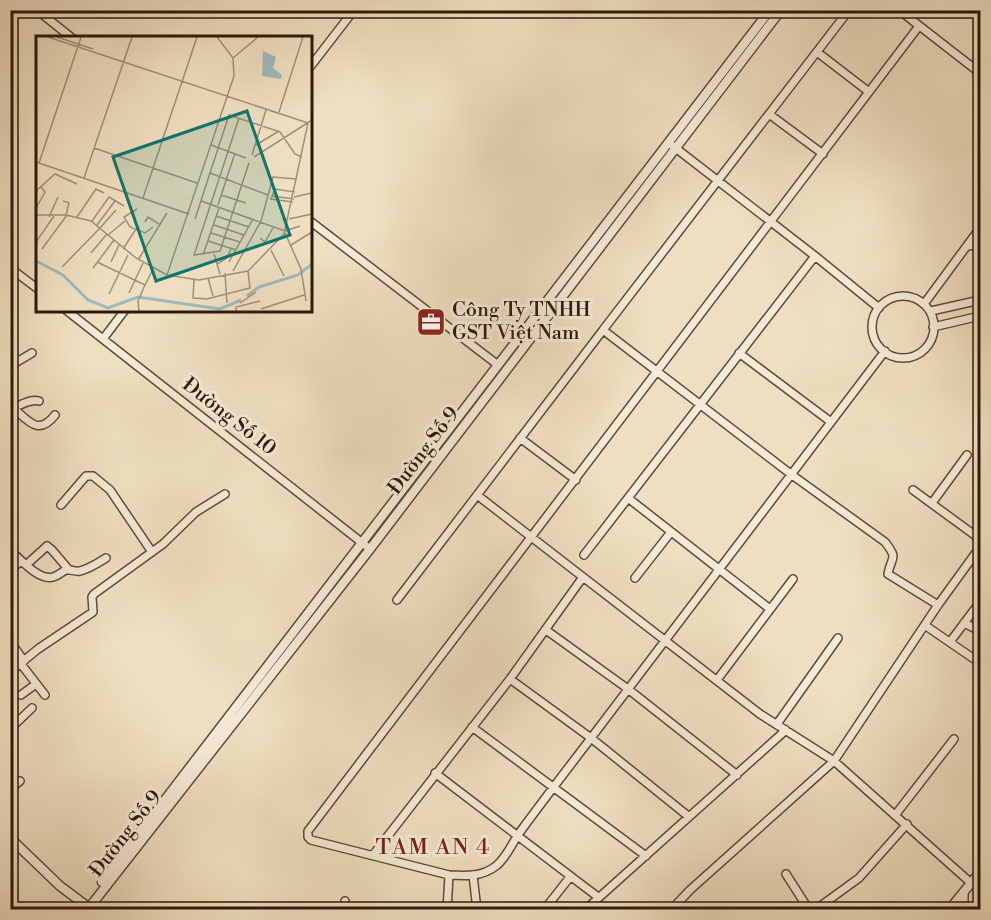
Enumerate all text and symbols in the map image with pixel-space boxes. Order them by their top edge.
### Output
inset map [36,36,312,312]
place label: Công Ty TNHH GST Việt Nam [452,298,591,346]
office icon: Công Ty TNHH GST Việt Nam [415,306,447,338]
street label: Đường Số 10 [177,372,281,462]
street label: Đường Số 9 [383,402,465,500]
street label: Đường Số 9 [84,786,168,882]
district label: TAM AN 4 [375,834,491,861]

